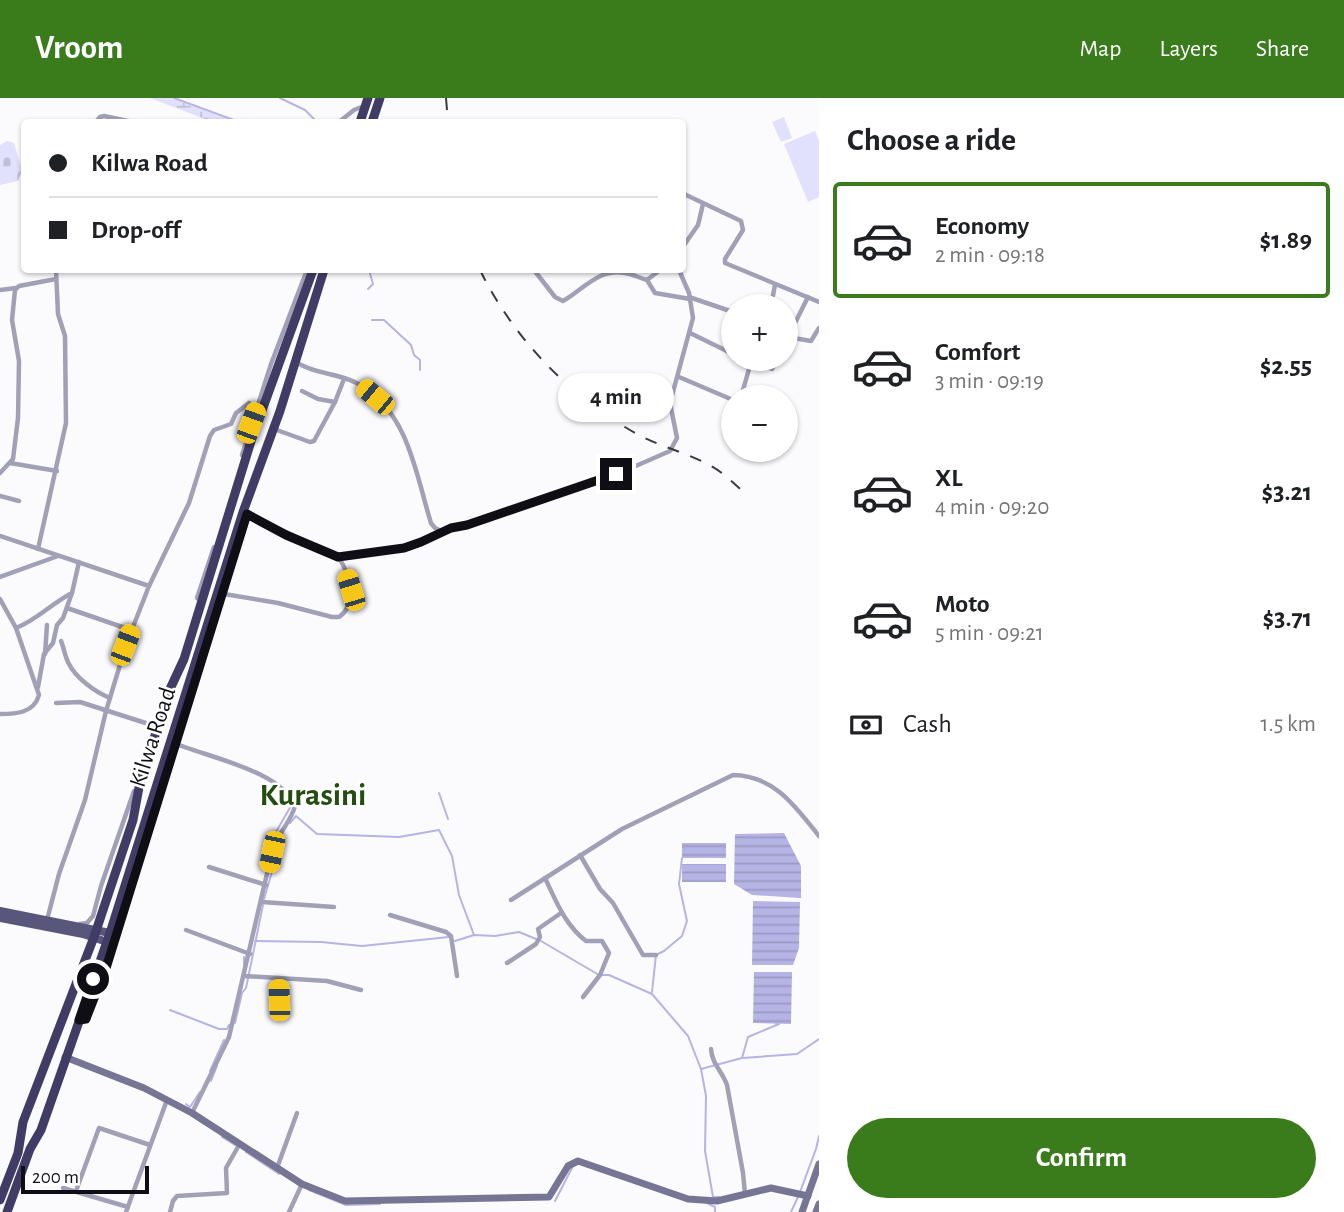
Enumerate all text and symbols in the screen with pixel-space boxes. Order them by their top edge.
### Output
text: Vroom [35,32,123,65]
text: Map [1079,37,1121,61]
text: Layers [1159,37,1218,61]
text: Share [1256,37,1309,61]
text: Choose a ride [847,124,1016,156]
text: Kilwa Road [91,150,208,176]
icon: car [851,209,914,272]
text: Economy [935,213,1029,239]
text: Drop-off [91,217,180,243]
text: $1.89 [1260,227,1312,253]
text: 2 min · 09:18 [935,244,1045,267]
map controls [721,294,798,462]
button: + [721,294,798,371]
icon: car [851,335,914,398]
text: Comfort [935,339,1020,365]
text: $2.55 [1260,353,1312,379]
text: 3 min · 09:19 [935,370,1044,393]
callout: 4 min [558,372,674,422]
car [353,375,398,419]
button: − [721,385,798,462]
text: 4 min [590,386,642,409]
car [234,400,269,446]
route end [600,458,632,490]
icon: car [851,461,914,524]
text: XL [935,465,962,491]
text: $3.21 [1262,479,1312,505]
text: 4 min · 09:20 [935,496,1049,519]
car [335,567,368,613]
icon: car [851,587,914,650]
text: Moto [935,591,990,617]
text: $3.71 [1263,605,1312,631]
car [108,622,143,668]
text: 5 min · 09:21 [935,622,1044,645]
street label: Kilwa Road [126,684,180,790]
icon: cash [847,706,885,744]
text: Cash [903,711,952,737]
text: 1.5 km [1261,713,1316,736]
district label: Kurasini [260,779,366,811]
car [258,829,287,875]
route start [77,963,109,995]
car [268,979,291,1021]
button: Confirm [847,1118,1316,1198]
scale bar [21,1163,149,1195]
text: 200 m [32,1168,79,1187]

